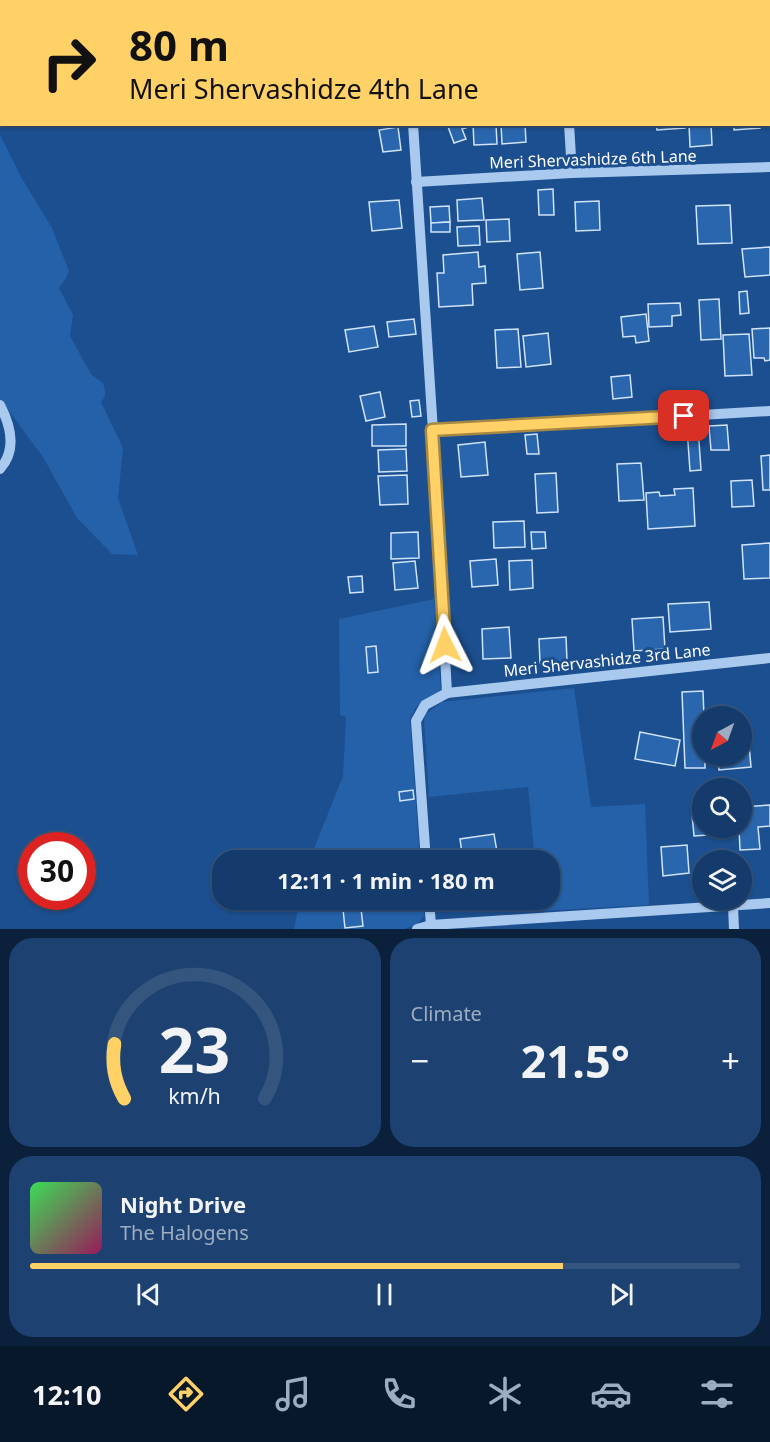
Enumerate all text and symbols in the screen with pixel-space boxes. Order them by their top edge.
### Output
text: 80 m [129,16,229,73]
icon: right [30,24,108,102]
text: Meri Shervashidze 4th Lane [129,70,479,107]
street label: Meri Shervashidze 6th Lane [489,144,697,174]
pin [658,390,709,441]
icon: arrive [667,399,700,432]
position arrow [413,613,477,677]
street label: Meri Shervashidze 3rd Lane [503,638,711,682]
north arrow [692,706,752,766]
map controls [692,706,752,910]
button: search [692,778,752,838]
speed limit sign: 30 [18,832,96,910]
button: layers [692,850,752,910]
text: 12:11 · 1 min · 180 m [277,865,495,895]
text: Climate [411,1000,482,1027]
text: 23 [159,1006,230,1091]
text: 21.5° [521,1030,630,1091]
text: − [411,1038,429,1083]
text: + [721,1038,740,1083]
text: km/h [168,1082,221,1111]
text: Night Drive [120,1189,246,1219]
text: The Halogens [120,1219,249,1246]
icon: previous [132,1278,165,1311]
icon: pause [368,1278,401,1311]
icon: next [605,1278,638,1311]
icon: directions [165,1373,207,1415]
icon: music [272,1373,314,1415]
icon: phone [378,1373,420,1415]
icon: climate [484,1373,526,1415]
icon: car [590,1373,632,1415]
icon: filters [696,1373,738,1415]
text: 12:10 [32,1376,101,1413]

